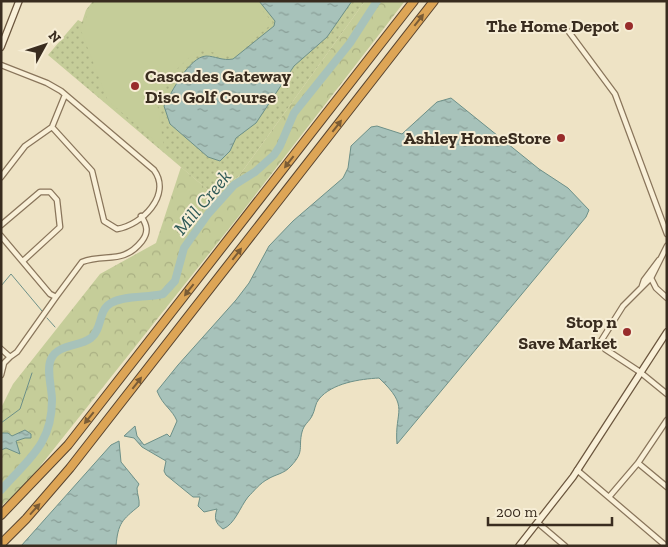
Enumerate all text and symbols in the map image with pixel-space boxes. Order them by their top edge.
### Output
one-way arrow [414,14,425,27]
place label: The Home Depot [486,15,620,37]
north arrow [20,20,70,70]
marker: The Home Depot [623,20,635,32]
text: N [45,27,65,47]
place label: Cascades Gateway Disc Golf Course [145,65,292,108]
marker: Cascades Gateway Disc Golf Course [129,80,141,92]
one-way arrow [331,120,342,133]
place label: Ashley HomeStore [403,127,551,149]
marker: Ashley HomeStore [555,132,567,144]
one-way arrow [284,155,294,169]
water label: Mill Creek [169,165,236,239]
one-way arrow [232,248,243,261]
one-way arrow [184,283,195,296]
place label: Stop n Save Market [518,311,618,354]
marker: Stop n Save Market [621,326,633,338]
one-way arrow [132,377,143,390]
one-way arrow [84,411,95,424]
scale bar [488,494,612,526]
text: 200 m [496,503,537,521]
one-way arrow [29,504,41,516]

